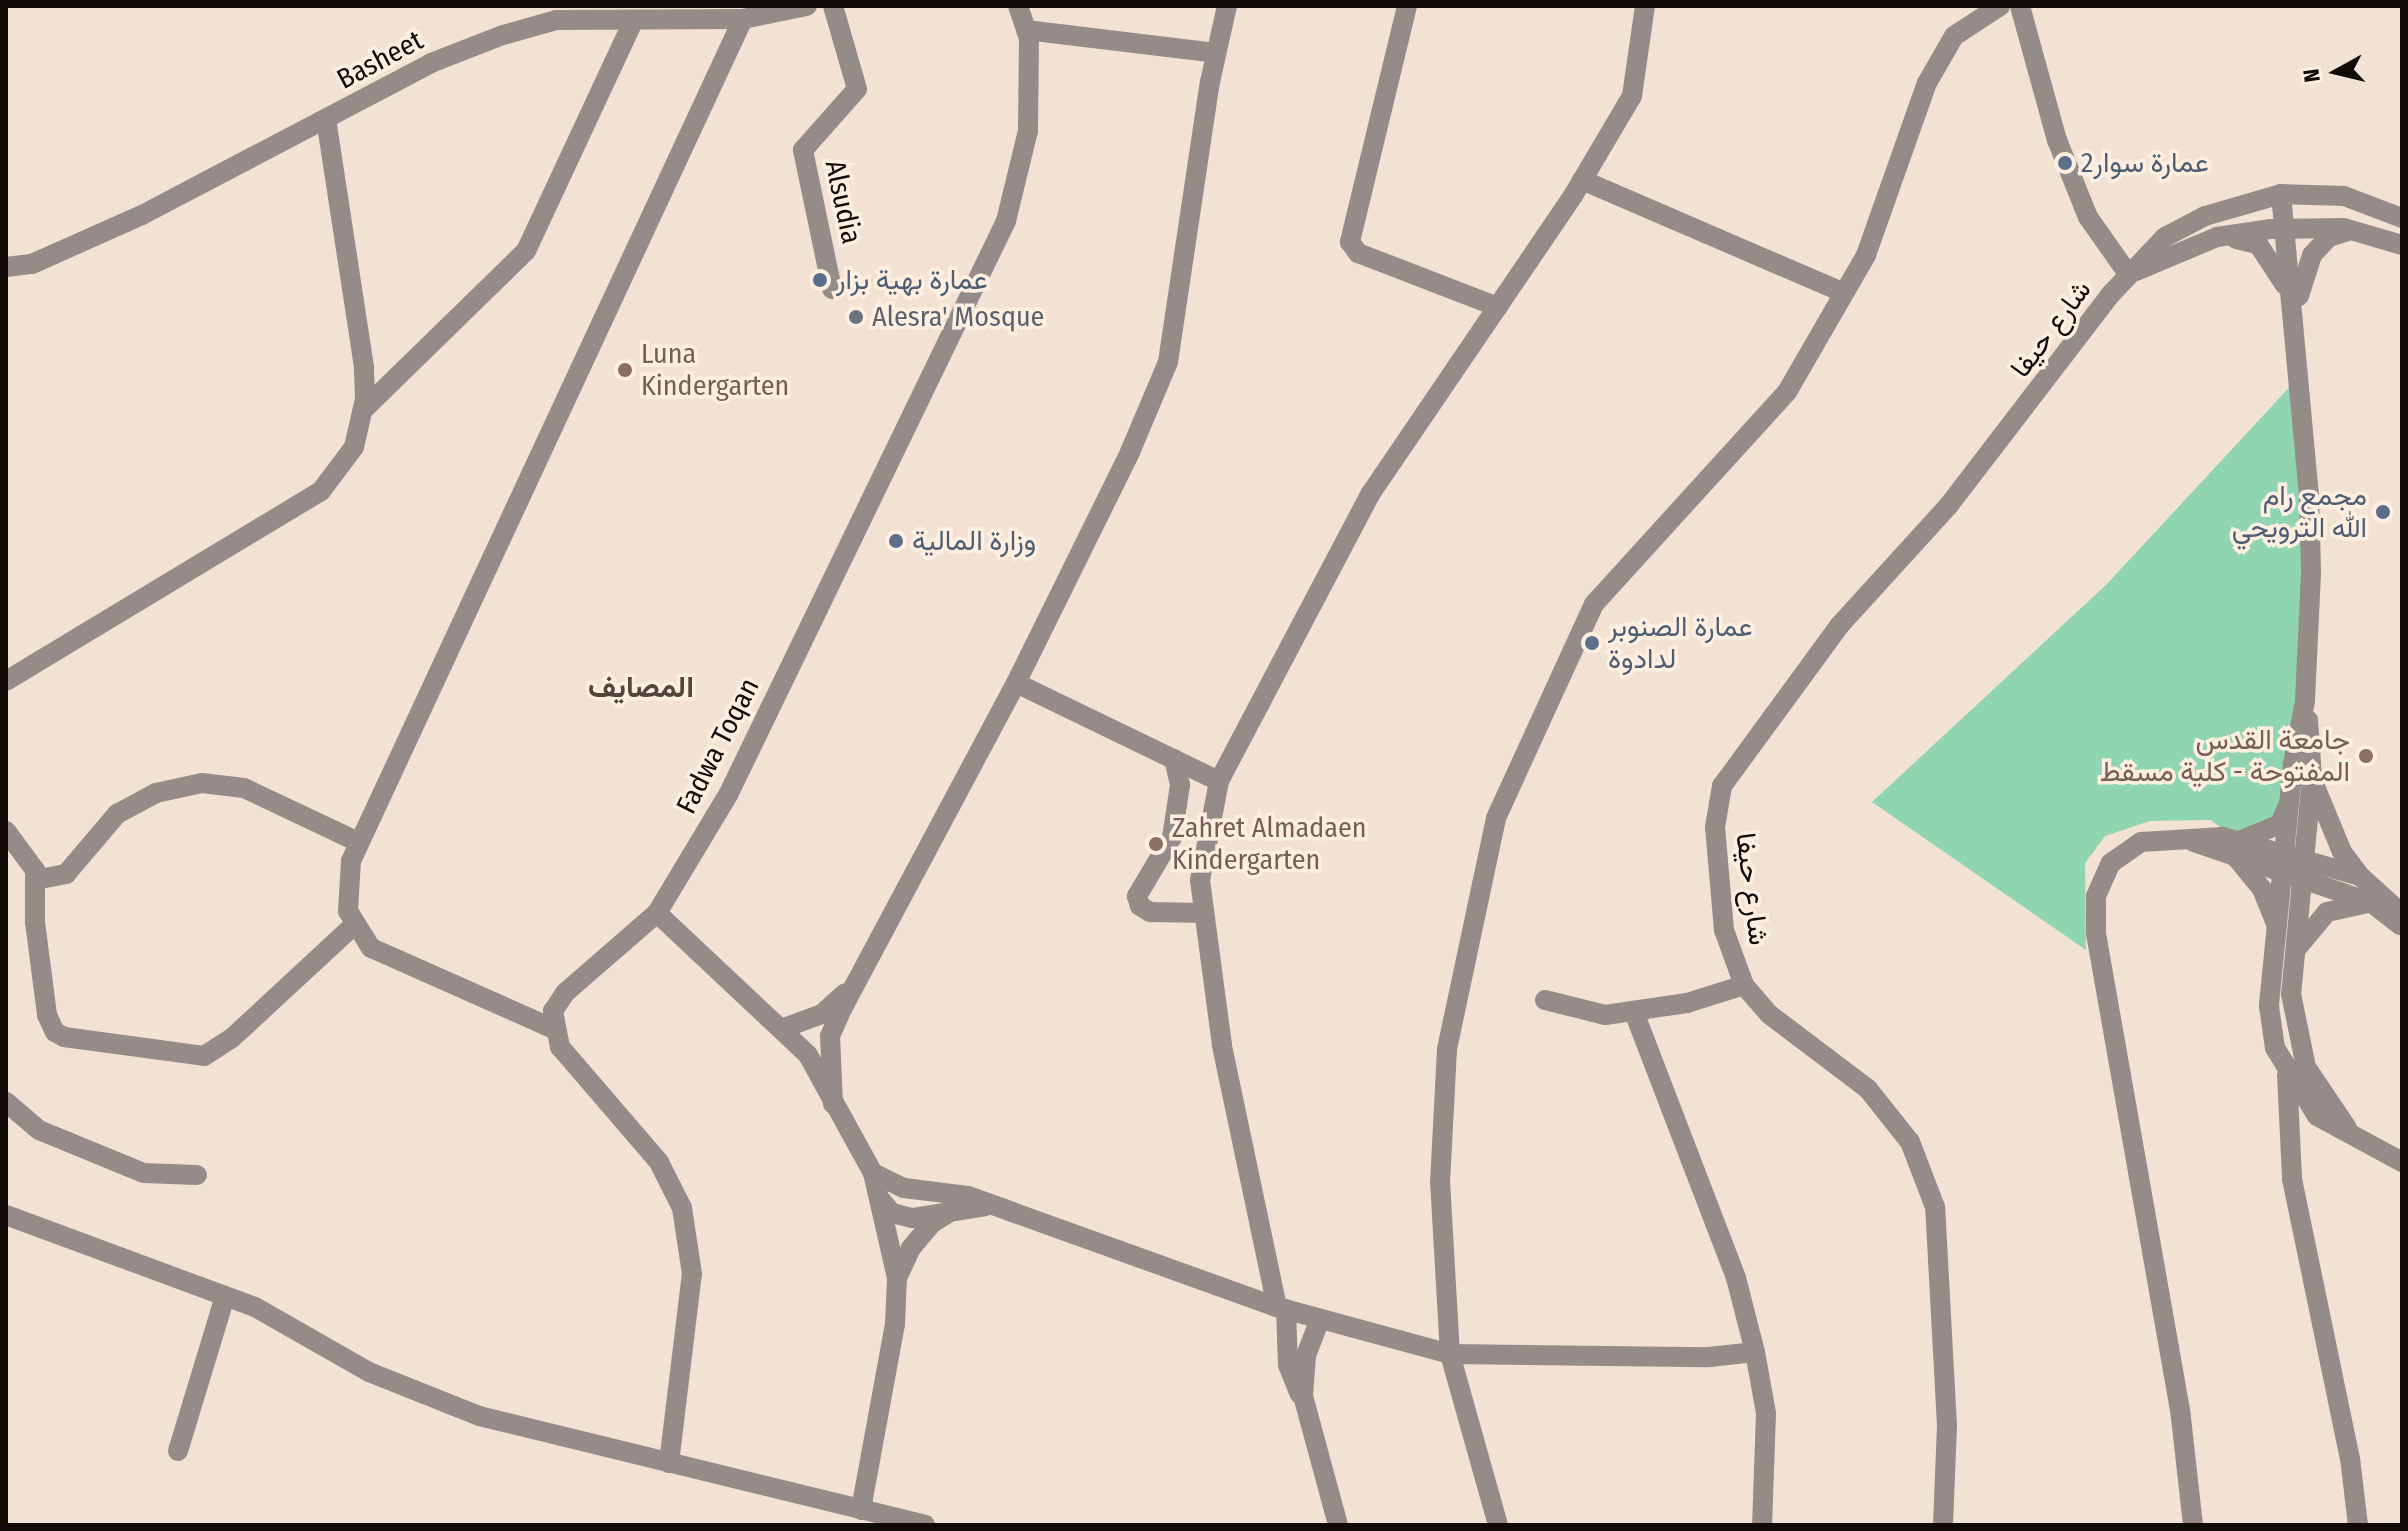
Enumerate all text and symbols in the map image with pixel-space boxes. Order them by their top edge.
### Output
street label: Basheet [331,23,429,97]
north arrow [2296,32,2376,112]
text: N [2297,67,2326,84]
place label: عمارة سوار2 [2081,146,2209,180]
marker: عمارة سوار2 [2056,154,2074,172]
street label: Alsudia [818,157,868,247]
place label: عمارة بهية بزار [836,263,988,297]
marker: عمارة بهية بزار [811,271,829,289]
street label: شارع حيفا [2004,274,2098,384]
place label: Alesra' Mosque [872,300,1044,334]
marker: Alesra' Mosque [847,308,865,326]
place label: Luna Kindergarten [641,337,789,403]
marker: Luna Kindergarten [616,361,634,379]
place label: مجمع رام الله الترويحي [2232,479,2367,545]
marker: مجمع رام الله الترويحي [2374,503,2392,521]
place label: وزارة المالية [912,524,1036,558]
marker: وزارة المالية [887,532,905,550]
place label: عمارة الصنوبر لدادوة [1608,610,1753,676]
marker: عمارة الصنوبر لدادوة [1583,634,1601,652]
district label: المصايف [588,669,694,705]
street label: Fadwa Toqan [670,673,766,819]
place label: جامعة القدس المفتوحة - كلية مسقط [2100,723,2350,789]
marker: جامعة القدس المفتوحة - كلية مسقط [2357,747,2375,765]
place label: Zahret Almadaen Kindergarten [1172,811,1367,877]
street label: شارع حيفا [1728,831,1776,947]
marker: Zahret Almadaen Kindergarten [1147,835,1165,853]

